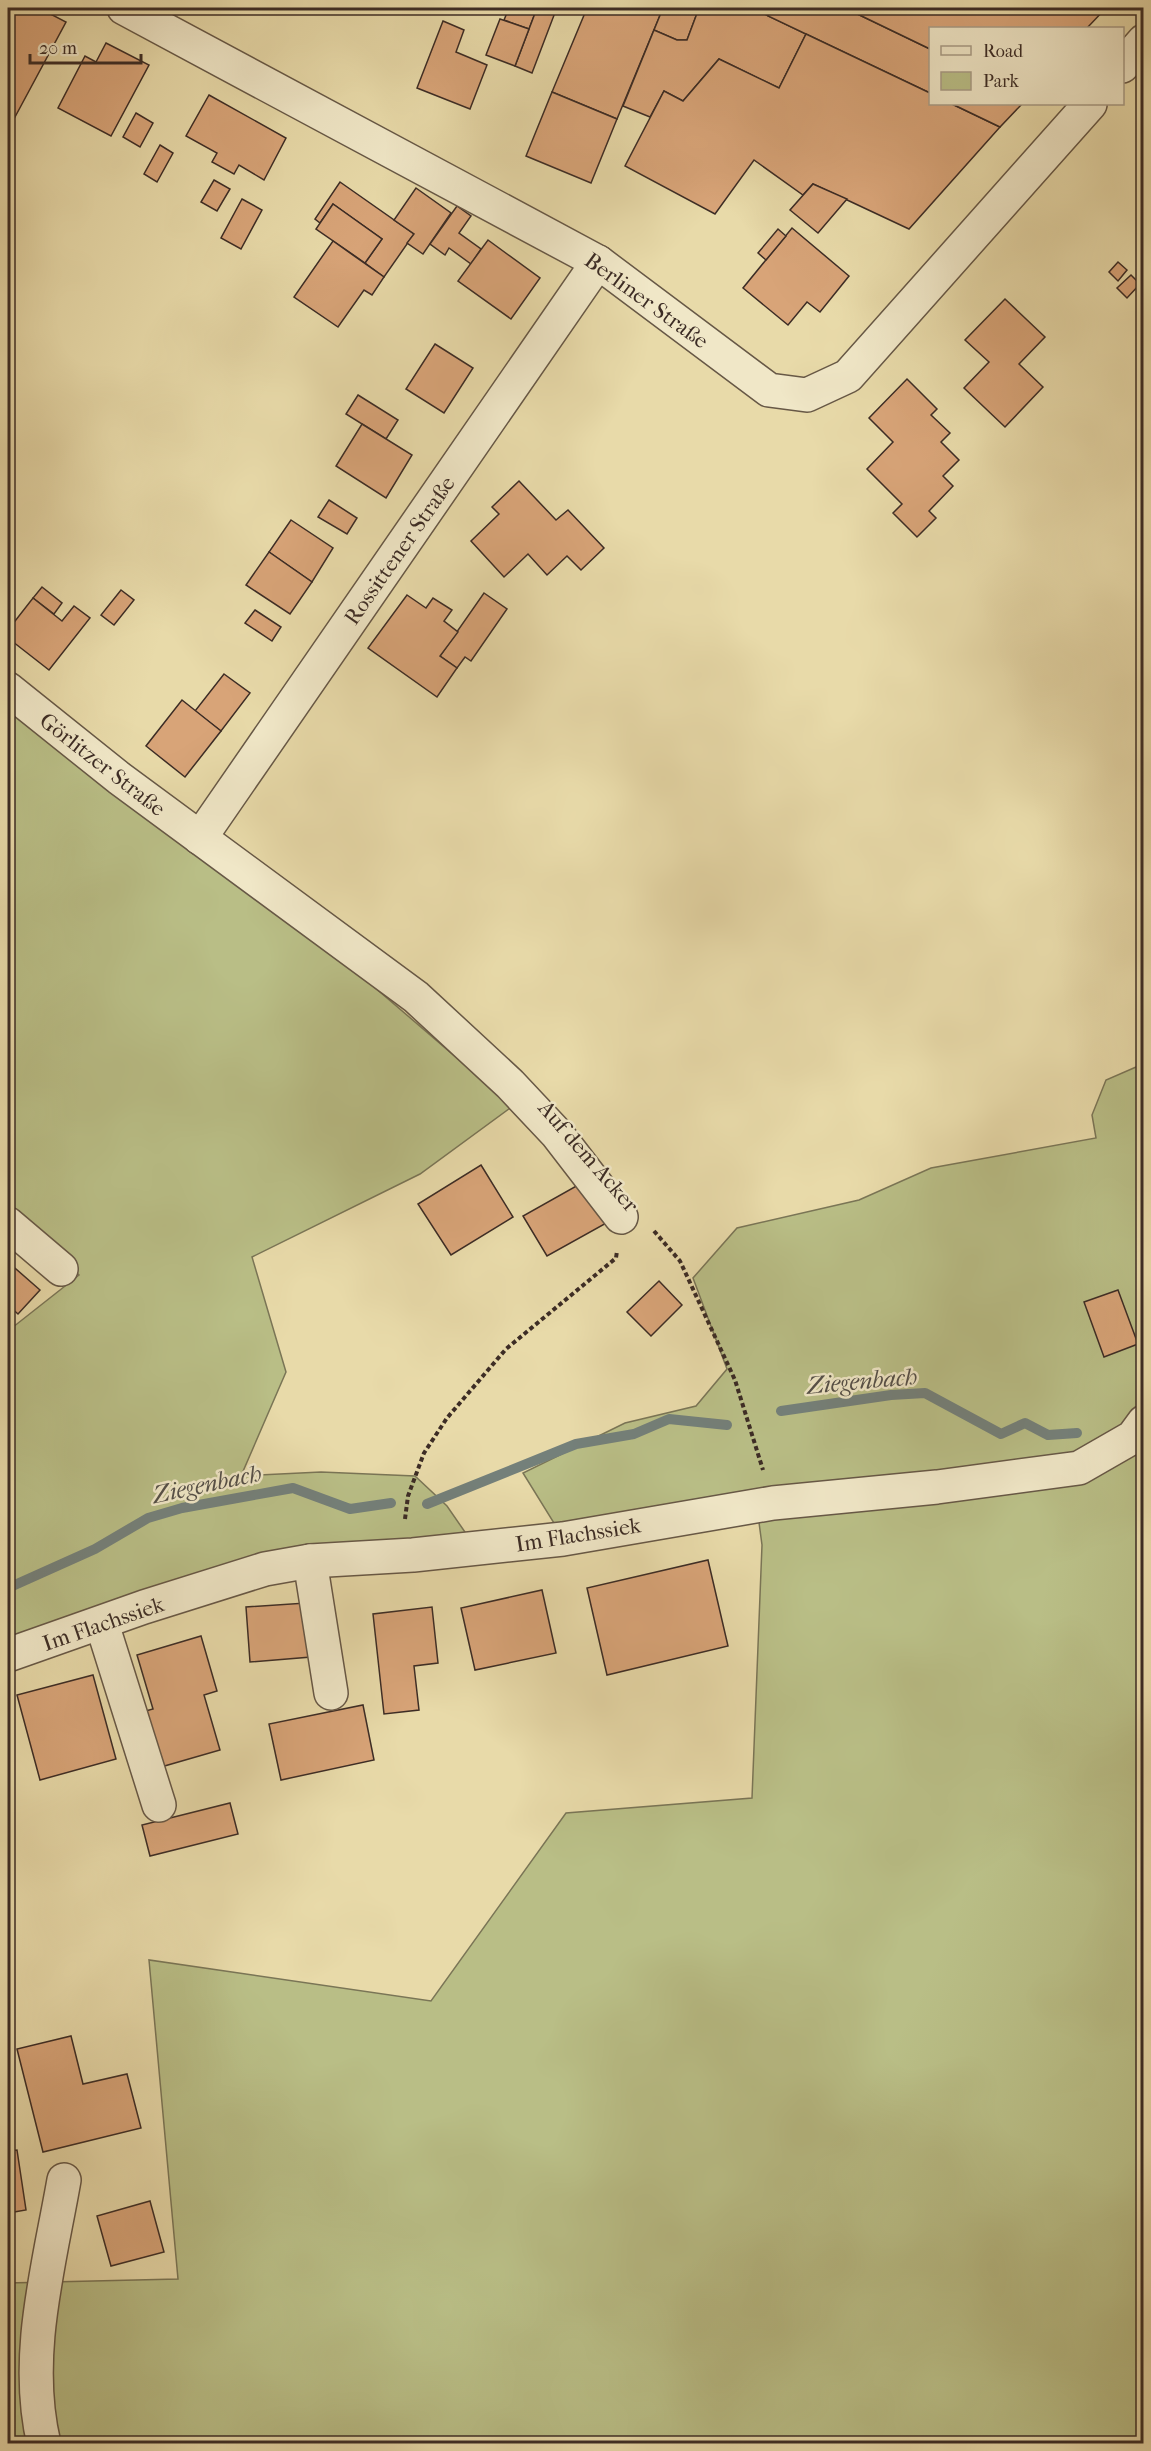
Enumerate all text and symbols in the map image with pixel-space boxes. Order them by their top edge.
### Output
scale bar [30,27,141,65]
legend [929,27,1124,105]
text: 20 m [39,38,77,59]
text: Road [983,41,1023,62]
text: Park [983,71,1020,92]
street label: Berliner Straße [580,247,713,354]
street label: Rossittener Straße [339,471,461,630]
street label: Görlitzer Straße [34,708,171,822]
street label: Auf dem Acker [532,1095,644,1218]
water label: Ziegenbach [804,1362,918,1400]
water label: Ziegenbach [148,1459,264,1510]
street label: Im Flachssiek [514,1512,643,1558]
street label: Im Flachssiek [39,1591,168,1657]

